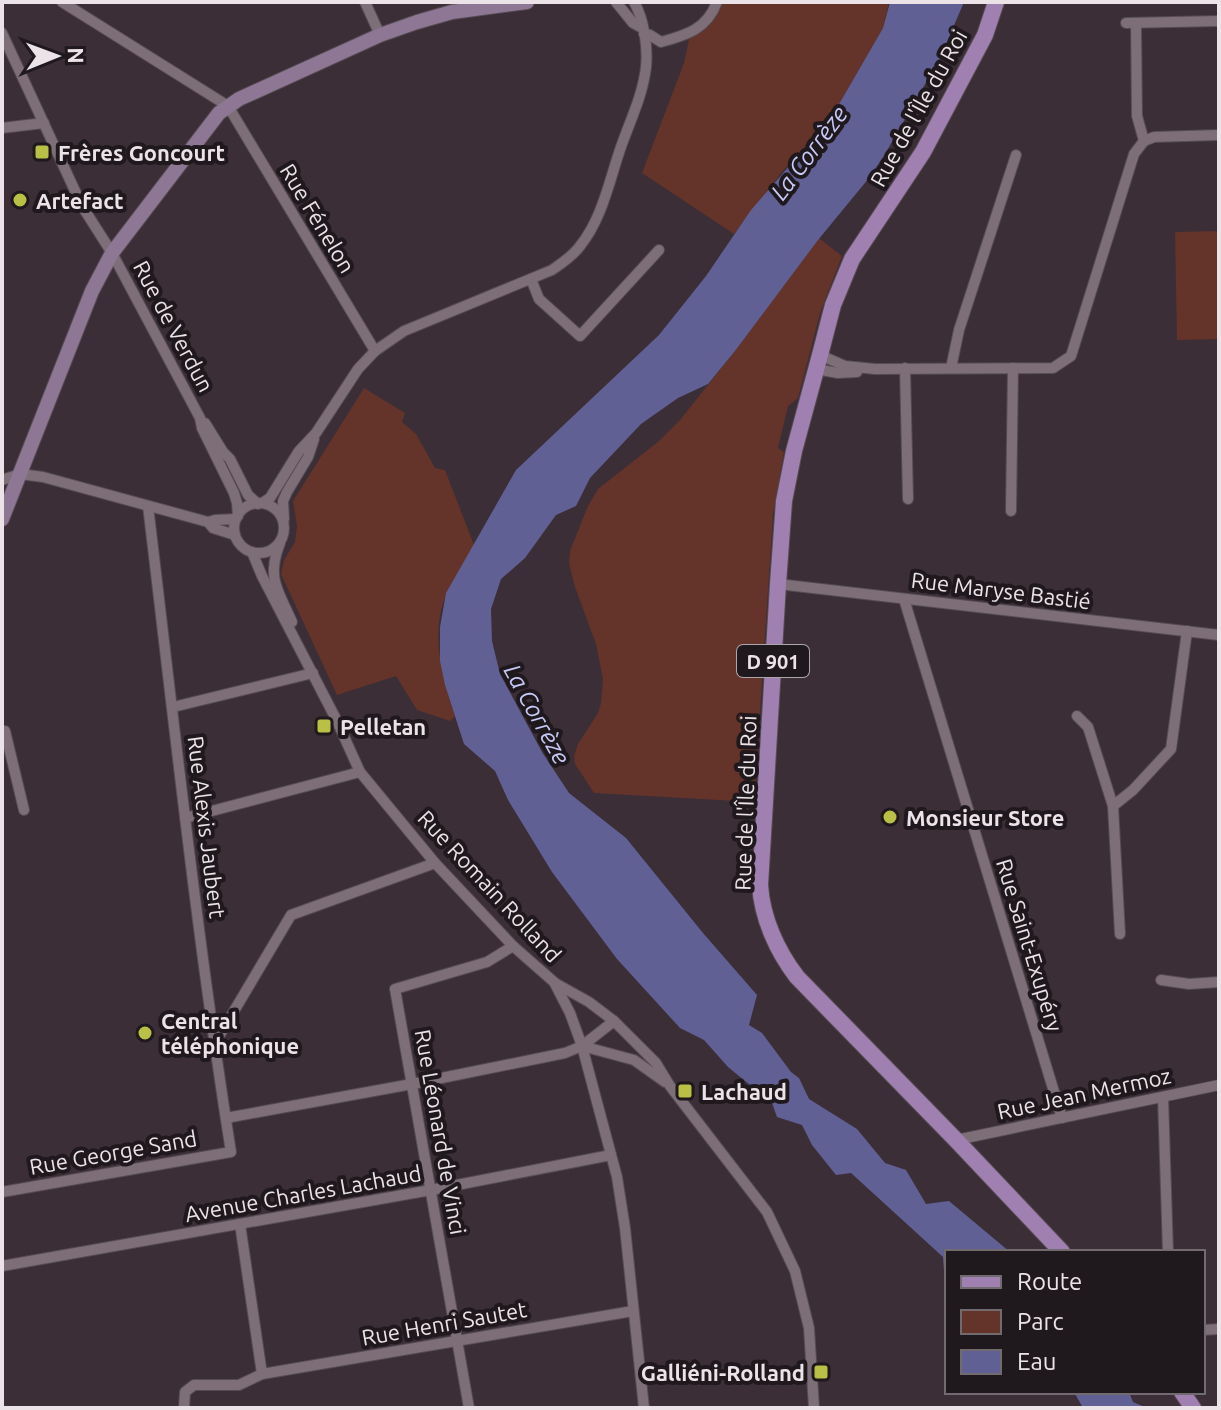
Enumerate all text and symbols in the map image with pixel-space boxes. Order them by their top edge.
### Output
north arrow [16,16,96,96]
street label: Rue de l'Île du Roi [864,25,971,191]
text: N [64,47,89,64]
water label: La Corrèze [765,101,853,205]
place label: Frères Goncourt [58,140,225,165]
marker: Frères Goncourt [33,143,51,161]
street label: Rue Fénelon [276,159,360,277]
place label: Artefact [36,188,123,213]
marker: Artefact [11,191,29,209]
street label: Rue de Verdun [129,256,219,396]
street label: Rue Maryse Bastié [910,567,1092,613]
road number: D 901 [737,645,809,677]
water label: La Corrèze [499,659,575,769]
place label: Pelletan [340,714,426,739]
street label: Rue de l'Île du Roi [728,715,761,891]
marker: Pelletan [315,717,333,735]
street label: Rue Alexis Jaubert [183,734,231,920]
street label: Rue Romain Rolland [413,805,567,967]
place label: Monsieur Store [906,805,1064,830]
marker: Monsieur Store [881,808,899,826]
street label: Rue Saint-Exupéry [992,856,1068,1035]
place label: Central téléphonique [161,1008,299,1058]
marker: Central téléphonique [136,1024,154,1042]
street label: Rue Léonard de Vinci [411,1027,471,1237]
street label: Rue Jean Mermoz [995,1062,1173,1124]
place label: Lachaud [701,1079,787,1104]
marker: Lachaud [676,1082,694,1100]
street label: Rue George Sand [27,1125,199,1179]
street label: Avenue Charles Lachaud [183,1160,423,1226]
legend [945,1250,1205,1394]
text: Route [1017,1268,1082,1295]
street label: Rue Henri Sautet [360,1296,529,1350]
text: Parc [1017,1308,1064,1335]
text: Eau [1017,1348,1056,1375]
place label: Galliéni-Rolland [641,1360,805,1385]
marker: Galliéni-Rolland [812,1363,830,1381]

